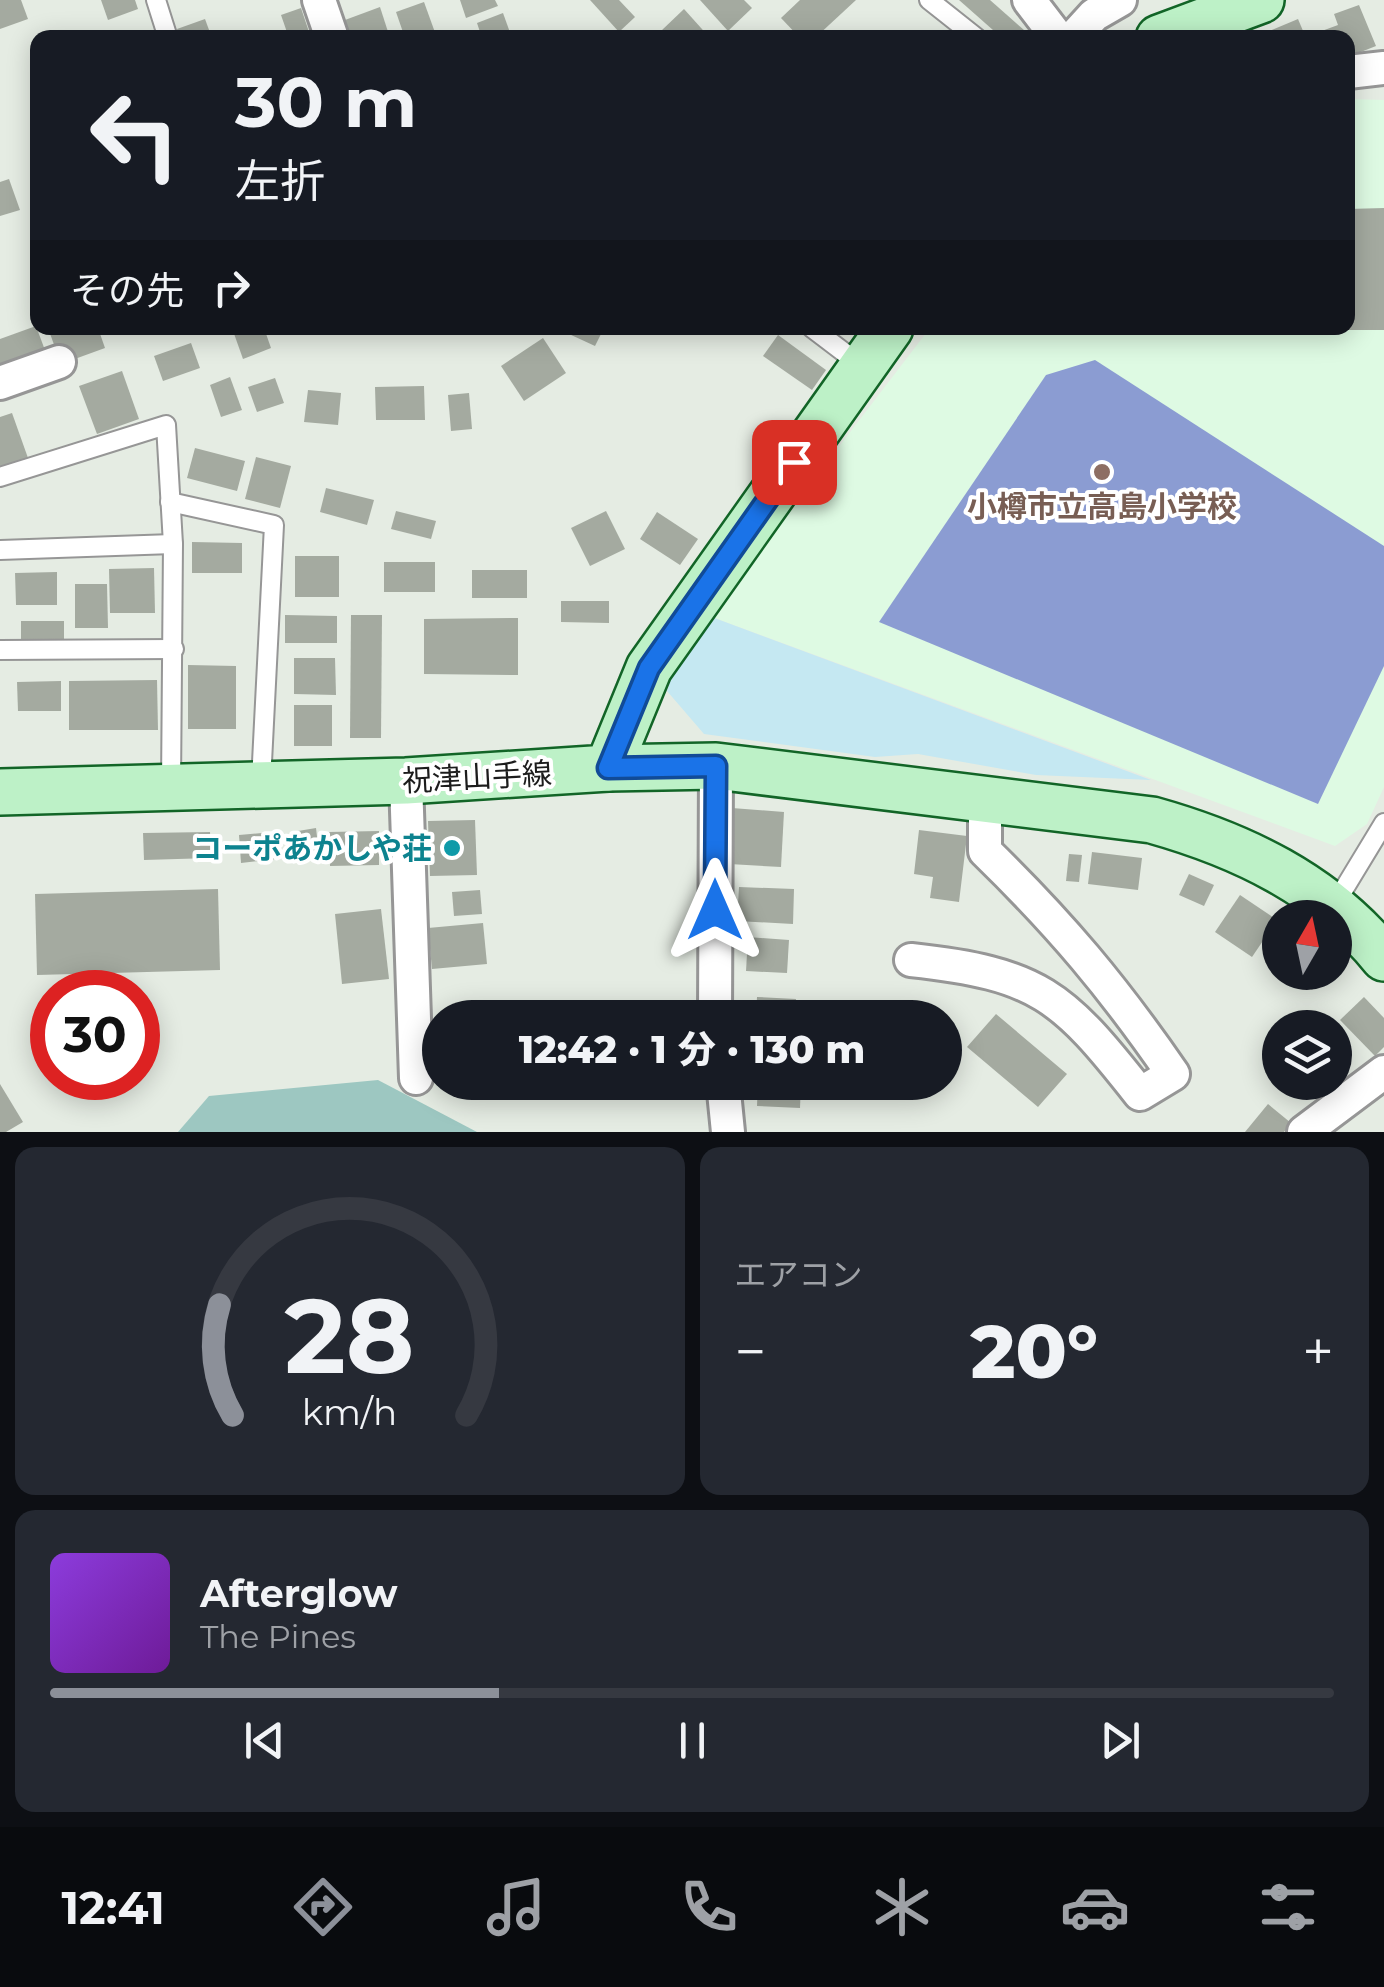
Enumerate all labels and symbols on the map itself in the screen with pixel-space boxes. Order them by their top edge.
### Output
pin [752,420,837,505]
marker: 小樽市立高島小学校 [1091,461,1113,483]
place label: 小樽市立高島小学校 [967,488,1237,525]
street label: 祝津山手線 [401,755,553,799]
place label: コーポあかしや荘 [192,830,432,867]
marker: コーポあかしや荘 [441,837,463,859]
position arrow [663,858,767,962]
north arrow [1262,900,1352,990]
speed limit sign: 30 [30,970,160,1100]

